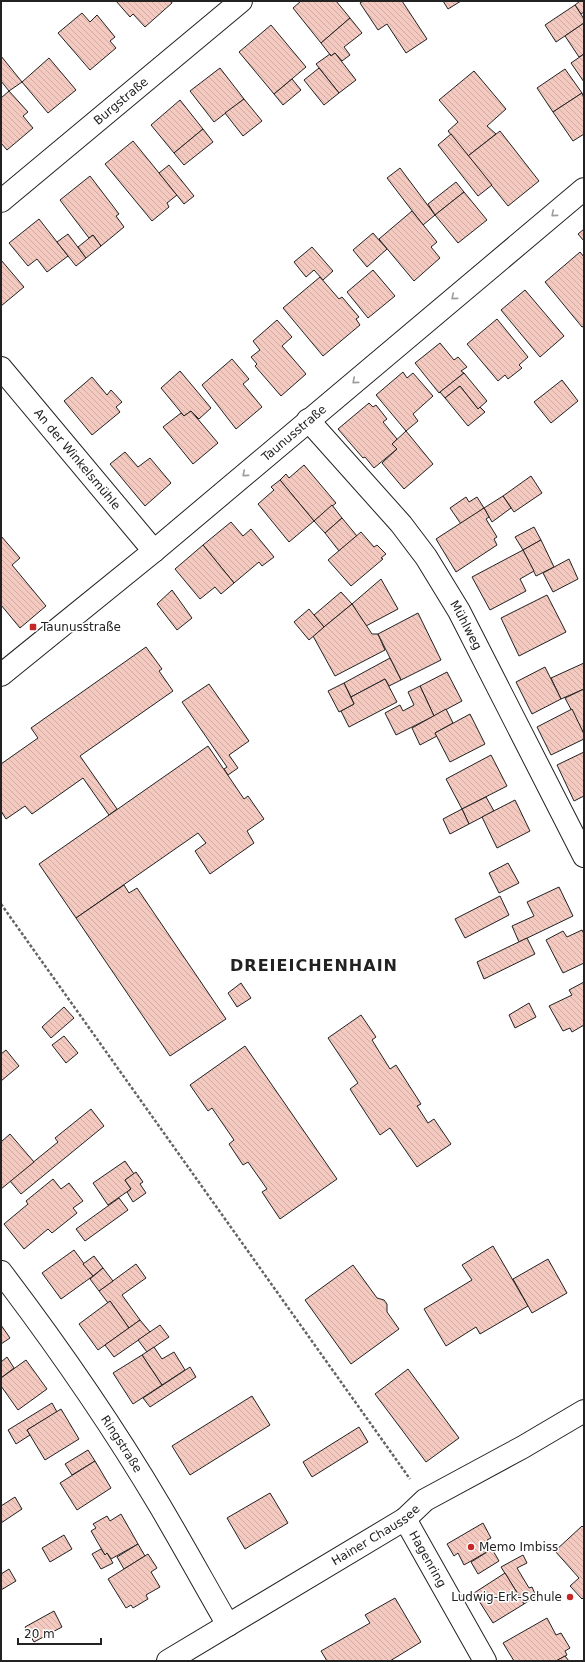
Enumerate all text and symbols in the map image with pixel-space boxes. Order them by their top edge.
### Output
street label: Burgstraße [91,74,151,128]
one-way arrow [551,209,559,216]
one-way arrow [452,293,459,300]
one-way arrow [352,376,359,383]
street label: Taunusstraße [258,402,329,465]
street label: An der Winkelsmühle [31,406,123,513]
one-way arrow [242,469,249,476]
street label: Mühlweg [447,598,485,652]
place label: Taunusstraße [40,620,121,634]
marker: Taunusstraße [28,622,38,632]
district label: DREIEICHENHAIN [230,956,398,975]
street label: Ringstraße [98,1413,145,1475]
street label: Hainer Chaussee [329,1502,423,1568]
street label: Hagenring [406,1528,449,1590]
place label: Memo Imbiss [479,1540,558,1554]
marker: Memo Imbiss [466,1542,476,1552]
place label: Ludwig-Erk-Schule [451,1590,562,1604]
marker: Ludwig-Erk-Schule [565,1592,575,1602]
scale bar [18,1620,101,1646]
text: 20 m [24,1627,55,1641]

